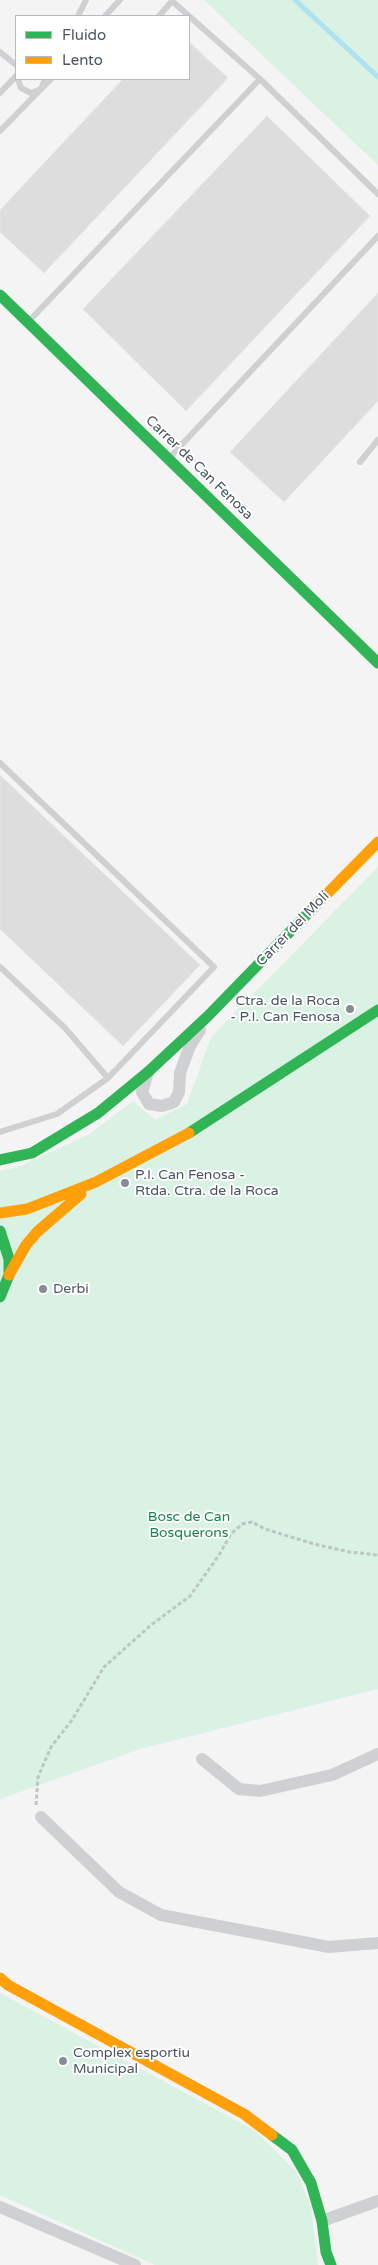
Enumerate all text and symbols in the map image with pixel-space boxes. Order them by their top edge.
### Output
legend [15,15,190,80]
text: Fluido [62,26,106,44]
text: Lento [62,51,103,69]
street label: Carrer de Can Fenosa [142,412,256,524]
street label: Carrer del Molí [253,888,333,970]
place label: Ctra. de la Roca - P.I. Can Fenosa [230,993,340,1026]
marker: Ctra. de la Roca - P.I. Can Fenosa [344,1003,356,1015]
place label: P.I. Can Fenosa - Rtda. Ctra. de la Roca [135,1167,279,1200]
marker: P.I. Can Fenosa - Rtda. Ctra. de la Roca [119,1177,131,1189]
place label: Derbi [53,1281,89,1297]
marker: Derbi [37,1283,49,1295]
park label: Bosc de Can Bosquerons [148,1509,230,1541]
place label: Complex esportiu Municipal [73,2045,190,2078]
marker: Complex esportiu Municipal [57,2055,69,2067]

